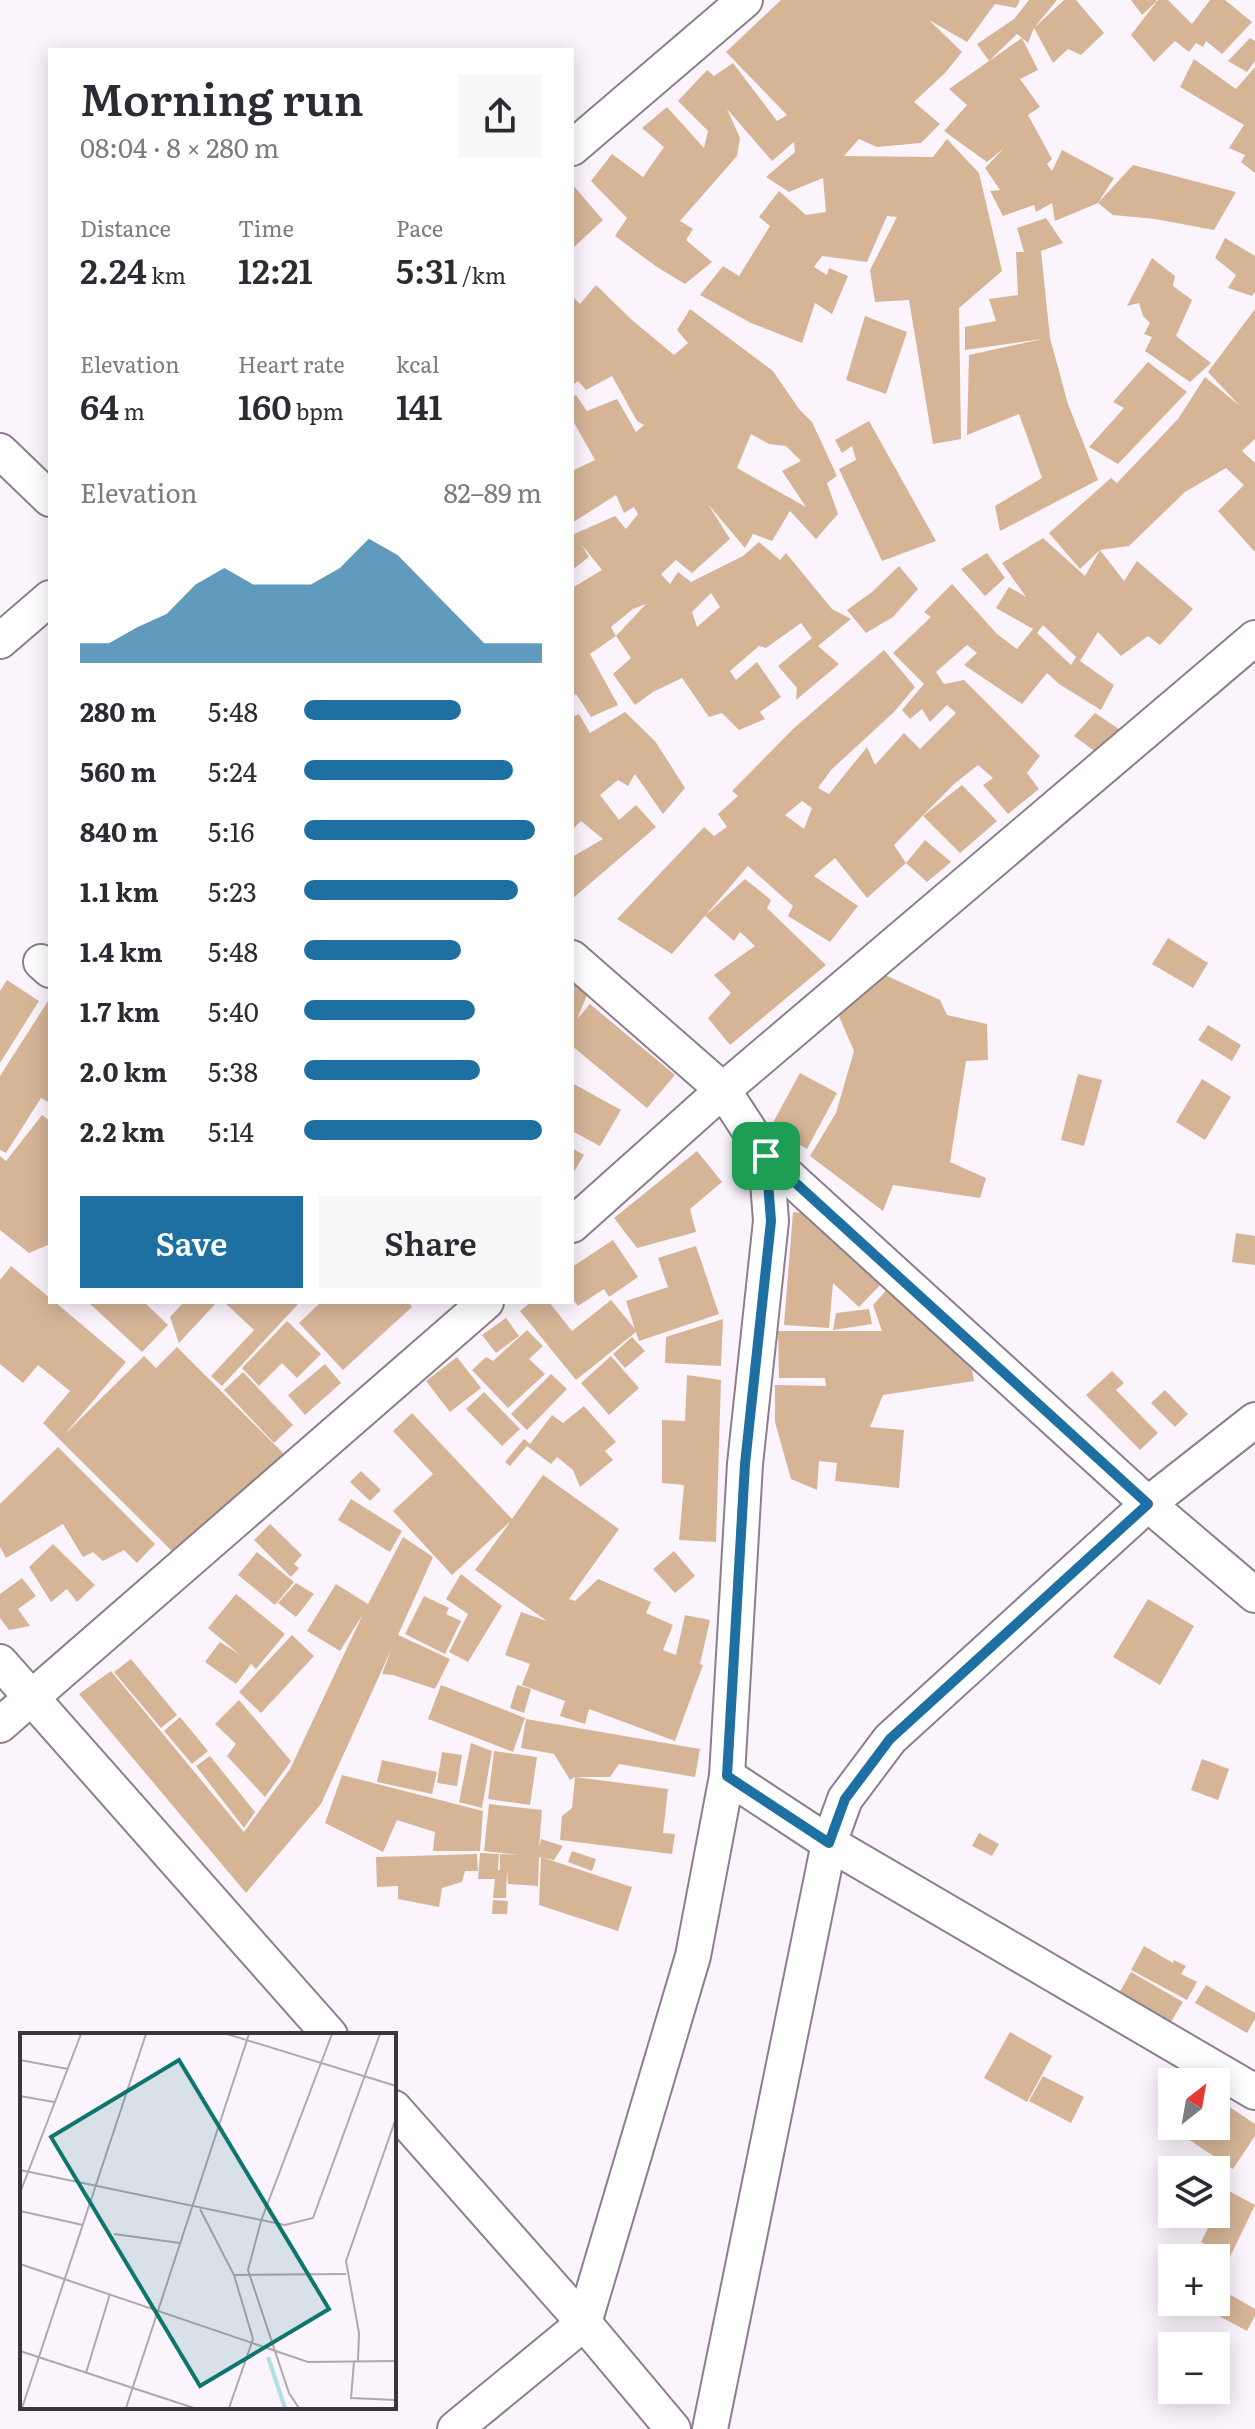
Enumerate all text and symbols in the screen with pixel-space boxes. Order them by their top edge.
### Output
text: Morning run [80,64,364,130]
button: share [458,74,542,158]
text: 08:04 · 8 × 280 m [80,127,279,166]
text: Distance [80,211,171,244]
text: Time [238,211,294,244]
text: Pace [396,211,443,244]
text: 2.24 [80,244,147,294]
text: 12:21 [238,244,313,294]
text: 5:31 [396,244,458,294]
text: km [147,258,186,291]
text: /km [458,258,506,291]
text: Elevation [80,347,179,380]
text: Heart rate [238,347,345,380]
text: kcal [396,347,439,380]
text: 64 [80,380,119,430]
text: 160 [238,380,292,430]
text: 141 [396,380,442,430]
text: m [119,394,145,427]
text: bpm [292,394,344,427]
text: Elevation [80,472,198,511]
text: 82–89 m [444,472,542,511]
text: 280 m [80,691,156,730]
text: 5:48 [208,691,258,730]
text: 560 m [80,751,156,790]
text: 5:24 [208,751,257,790]
text: 840 m [80,811,158,850]
text: 5:16 [208,811,254,850]
text: 1.1 km [80,871,159,910]
text: 5:23 [208,871,257,910]
text: 1.4 km [80,931,163,970]
text: 5:48 [208,931,258,970]
text: 1.7 km [80,991,160,1030]
text: 5:40 [208,991,259,1030]
text: 2.0 km [80,1051,167,1090]
text: 5:38 [208,1051,258,1090]
text: 2.2 km [80,1111,165,1150]
text: 5:14 [208,1111,254,1150]
pin [732,1122,800,1190]
icon: arrive [744,1134,788,1178]
button: Save [80,1196,303,1288]
button: Share [319,1196,542,1288]
inset map [20,2033,396,2409]
north arrow [1158,2068,1230,2140]
map controls [1158,2068,1230,2404]
button: layers [1158,2156,1230,2228]
button: + [1158,2244,1230,2316]
button: − [1158,2332,1230,2404]

